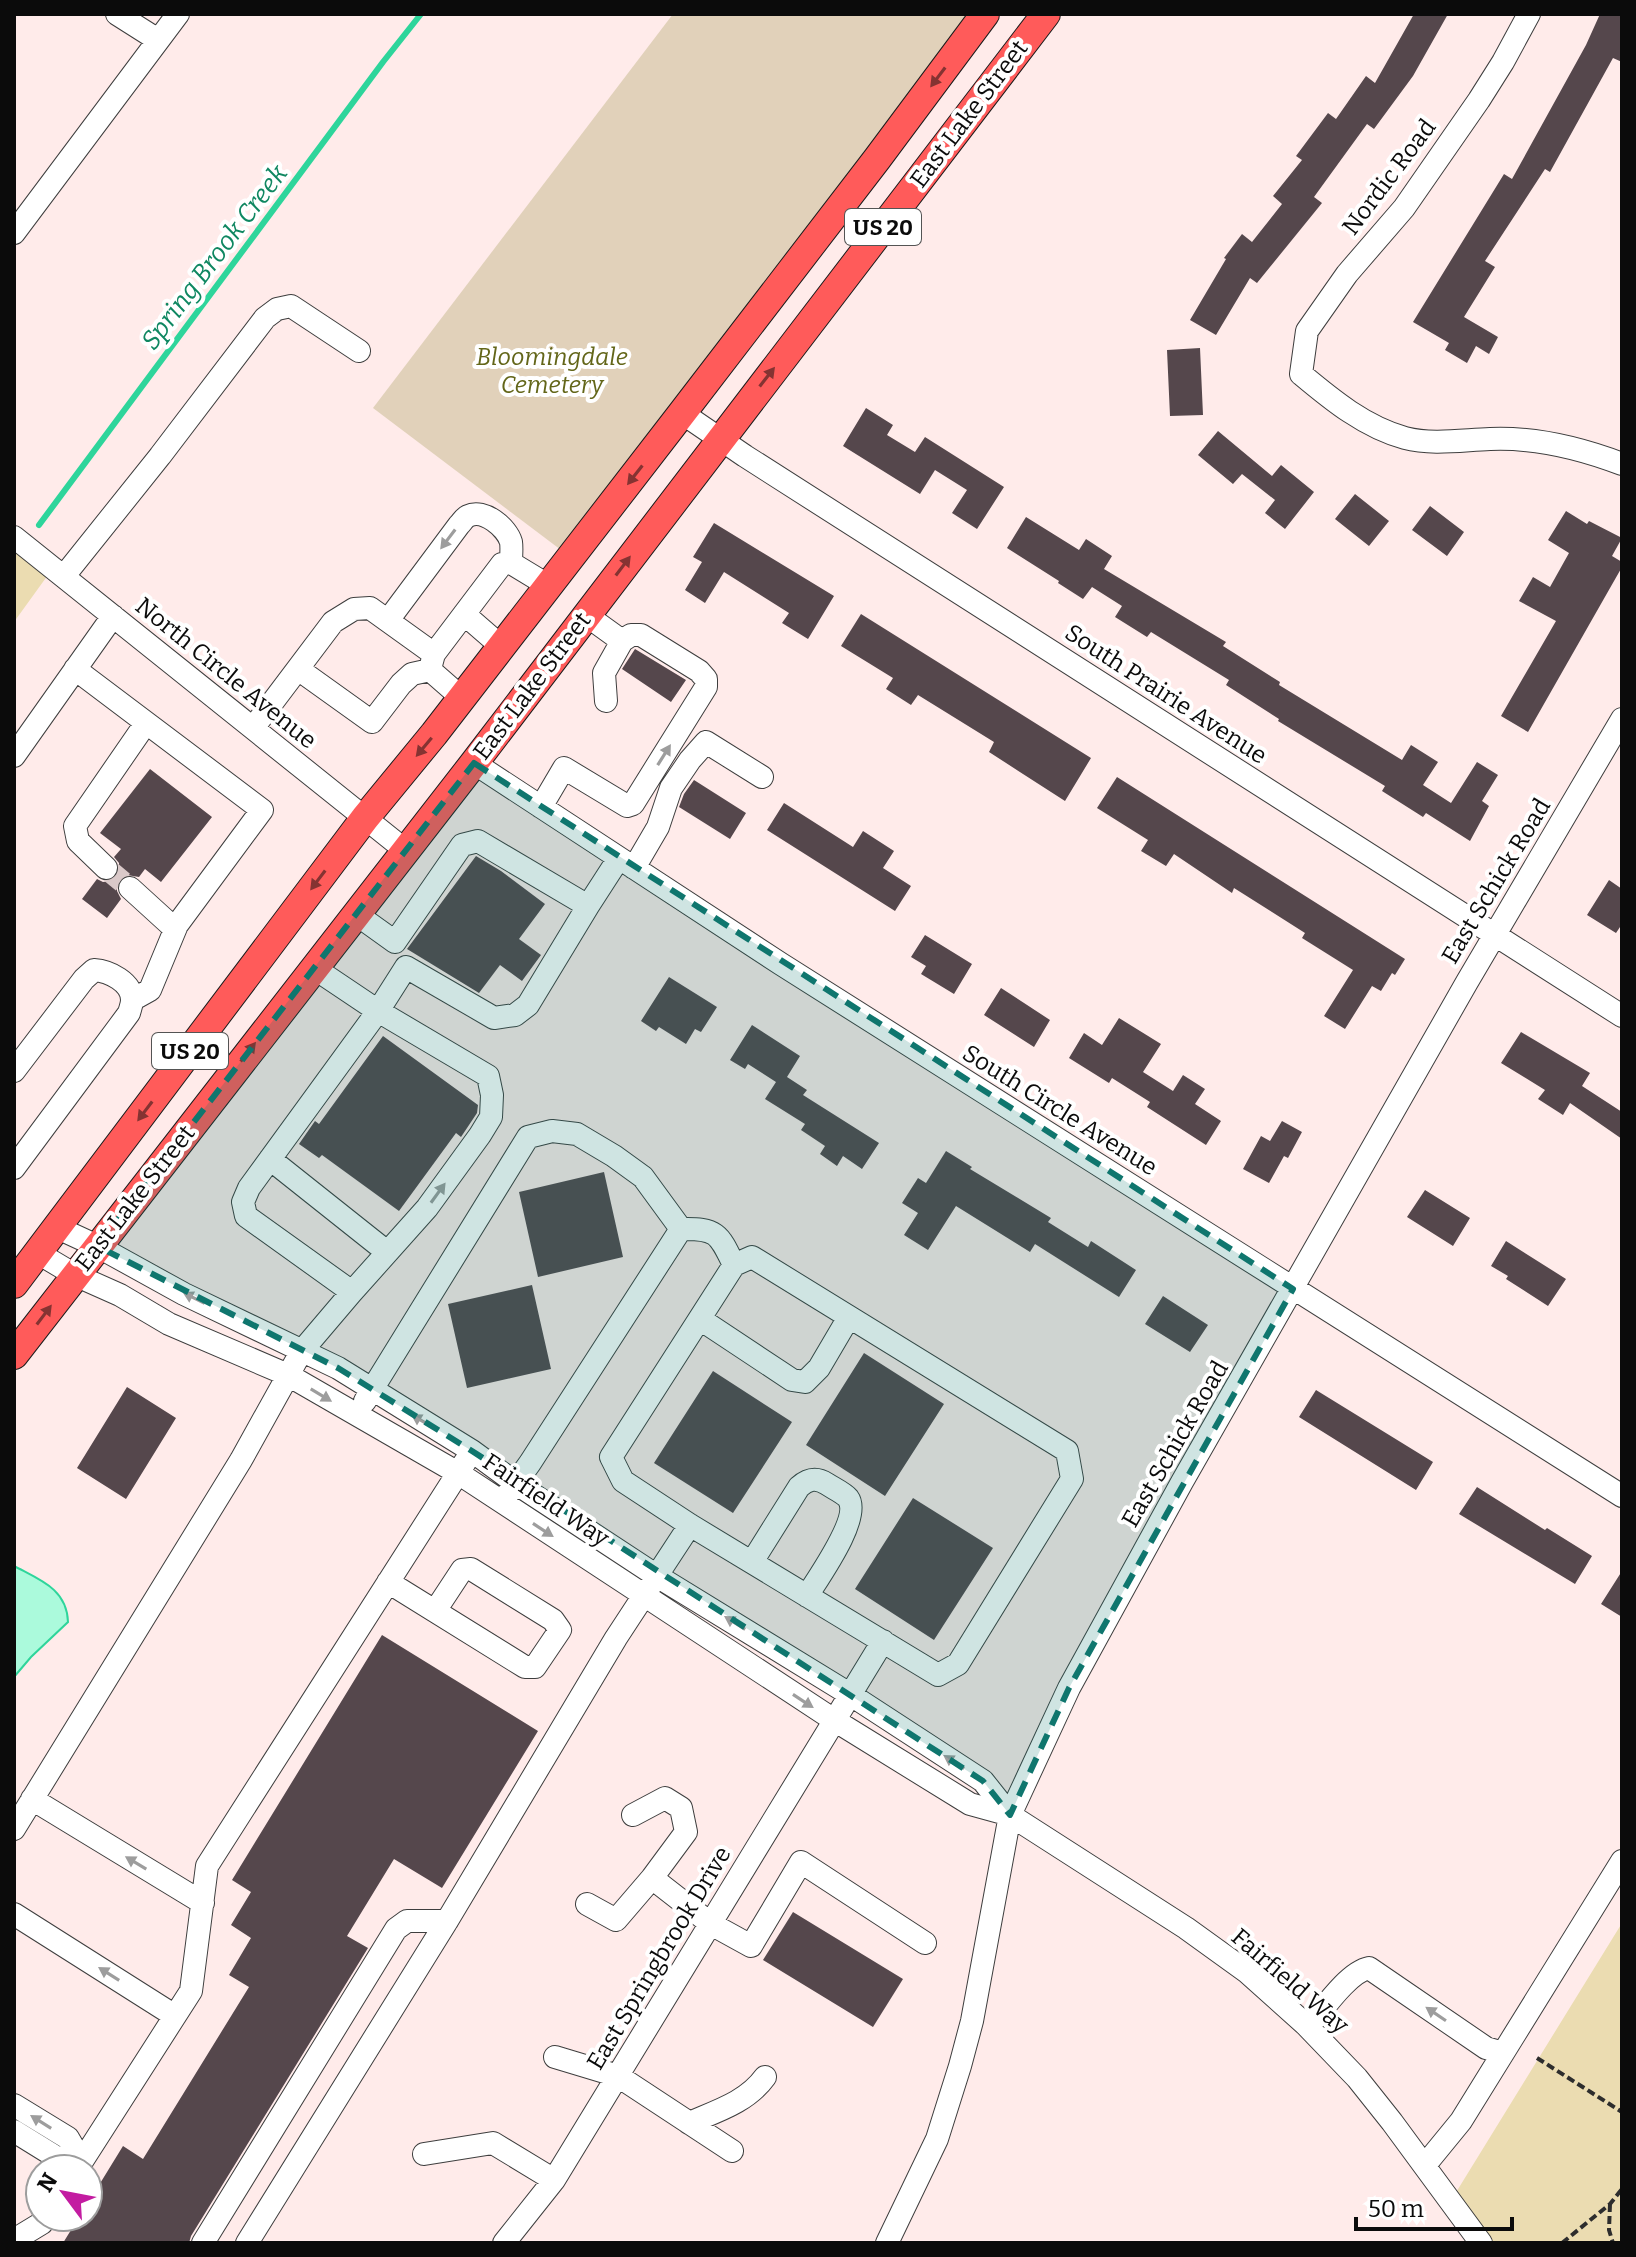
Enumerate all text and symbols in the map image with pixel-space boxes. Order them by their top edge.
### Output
street label: East Lake Street [905,35,1034,193]
one-way arrow [931,66,946,87]
street label: Nordic Road [1336,114,1442,240]
water label: Spring Brook Creek [135,158,295,356]
road number: US 20 [845,209,921,245]
park label: Bloomingdale Cemetery [476,343,628,399]
one-way arrow [759,367,775,388]
one-way arrow [627,465,643,485]
one-way arrow [441,529,457,549]
one-way arrow [615,556,631,576]
street label: North Circle Avenue [130,592,322,754]
street label: East Lake Street [468,607,597,765]
street label: South Prairie Avenue [1060,618,1272,770]
one-way arrow [416,737,433,757]
one-way arrow [656,744,670,766]
street label: East Schick Road [1436,794,1556,968]
one-way arrow [310,869,326,891]
road number: US 20 [152,1033,228,1069]
street label: South Circle Avenue [958,1039,1162,1181]
one-way arrow [240,1042,256,1062]
one-way arrow [138,1101,154,1121]
street label: East Lake Street [69,1119,201,1276]
one-way arrow [430,1182,445,1203]
one-way arrow [182,1292,205,1305]
one-way arrow [36,1305,52,1325]
street label: East Schick Road [1116,1356,1234,1532]
one-way arrow [310,1388,332,1402]
one-way arrow [411,1414,433,1428]
street label: Fairfield Way [478,1448,615,1553]
one-way arrow [532,1522,553,1537]
one-way arrow [724,1616,746,1630]
one-way arrow [793,1693,814,1708]
one-way arrow [944,1754,965,1769]
street label: East Springbrook Drive [581,1841,737,2075]
one-way arrow [125,1856,147,1870]
street label: Fairfield Way [1226,1923,1354,2040]
one-way arrow [98,1968,120,1982]
one-way arrow [1426,2007,1447,2022]
one-way arrow [30,2115,52,2129]
north arrow [24,2153,104,2233]
text: N [32,2168,63,2197]
scale bar [1356,2181,1512,2231]
text: 50 m [1368,2195,1424,2223]

